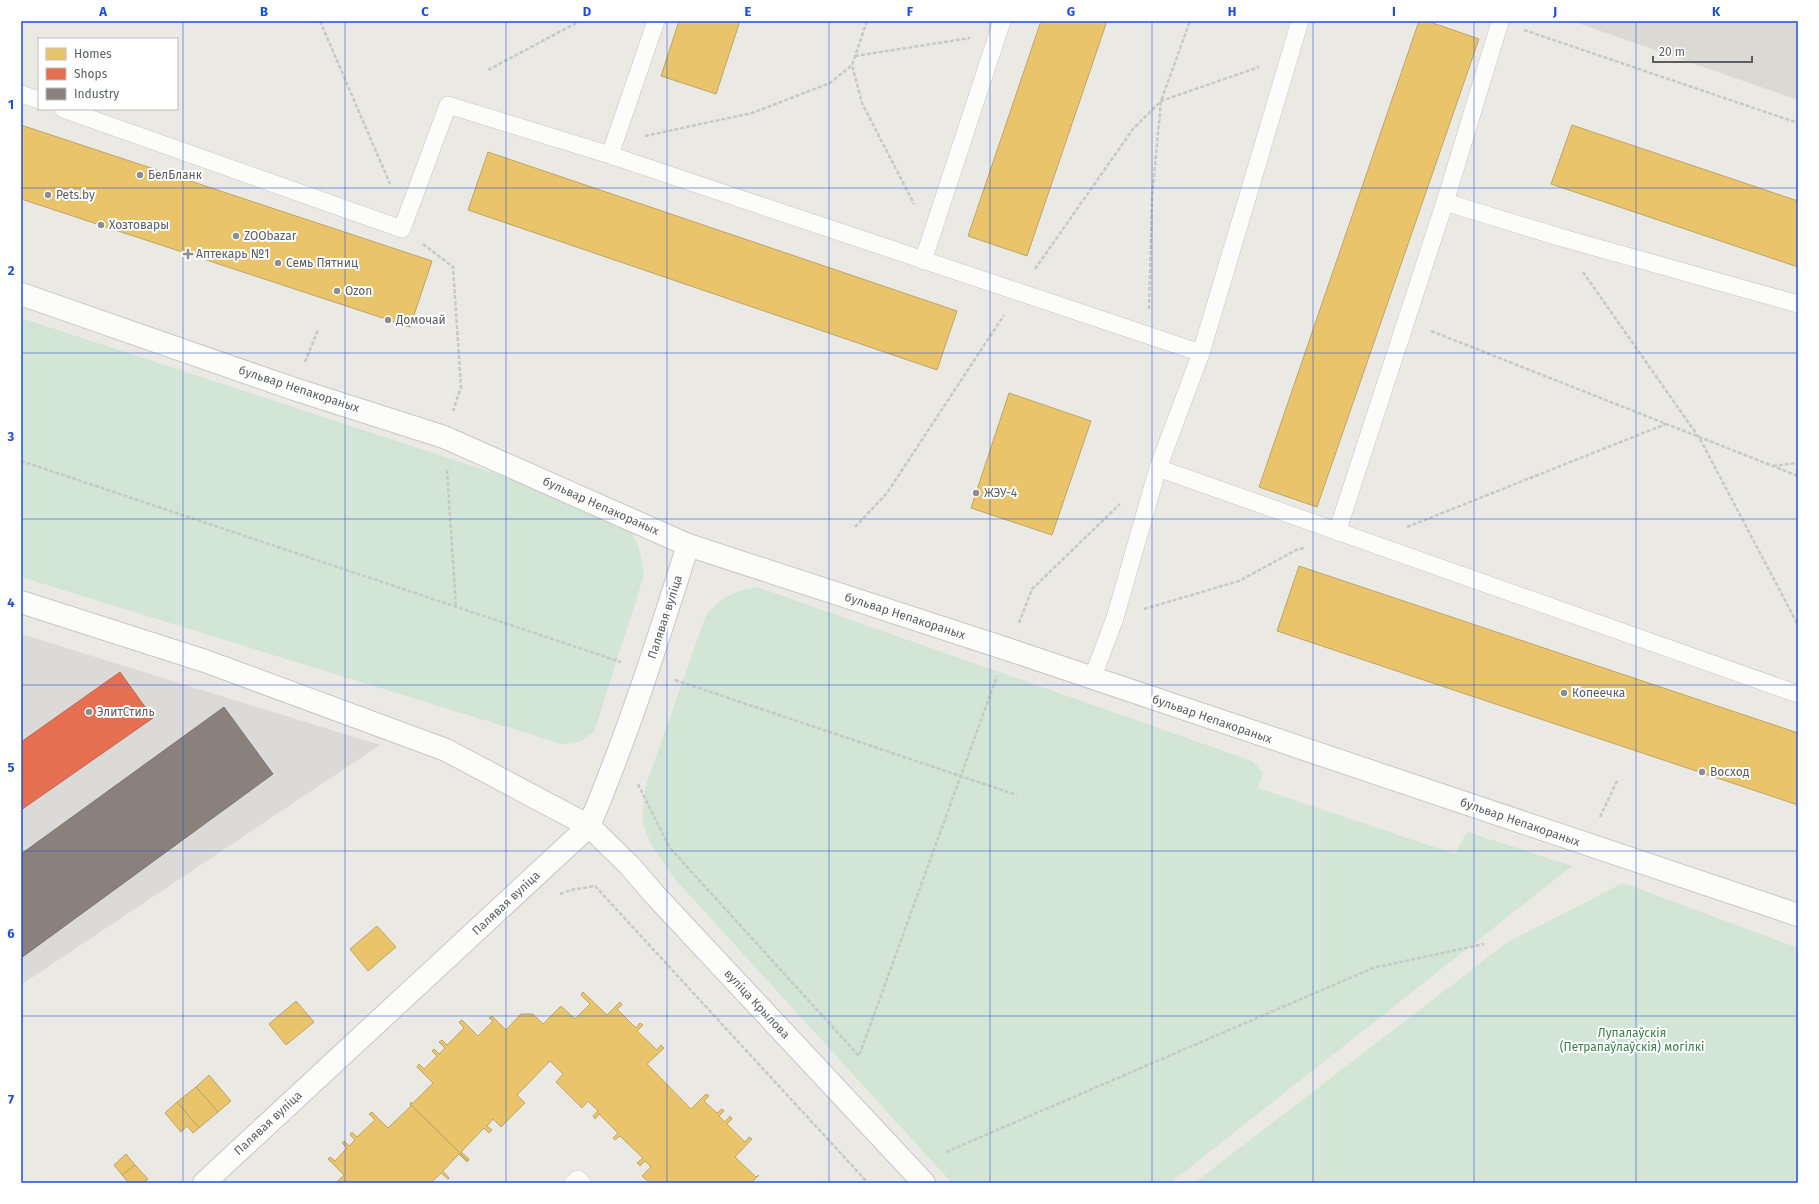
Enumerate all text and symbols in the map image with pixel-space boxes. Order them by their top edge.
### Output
text: A [98,4,107,19]
text: B [260,4,268,19]
text: C [421,4,429,19]
text: D [583,4,592,19]
text: E [745,4,752,19]
text: F [907,4,914,19]
text: G [1067,4,1075,19]
text: H [1228,4,1236,19]
text: I [1392,4,1396,19]
text: J [1552,4,1557,19]
text: K [1712,4,1721,19]
legend [38,38,178,110]
scale bar [1653,38,1752,64]
text: 20 m [1659,45,1685,59]
text: Homes [74,47,112,61]
text: Shops [74,67,108,81]
text: Industry [74,87,119,101]
text: 1 [8,97,14,112]
place label: БелБланк [148,168,203,182]
marker: БелБланк [135,170,145,180]
place label: Pets.by [56,188,95,202]
marker: Pets.by [43,190,53,200]
place label: Хозтовары [109,218,169,232]
marker: Хозтовары [96,220,106,230]
place label: ZOObazar [244,229,297,243]
marker: ZOObazar [231,231,241,241]
place label: Аптекарь №1 [196,247,269,261]
marker: Аптекарь №1 [183,249,193,259]
place label: Семь Пятниц [286,256,358,270]
marker: Семь Пятниц [273,258,283,268]
text: 2 [8,263,15,278]
place label: Ozon [345,284,372,298]
marker: Ozon [332,286,342,296]
place label: Домочай [395,313,446,327]
marker: Домочай [383,315,393,325]
street label: бульвар Непакораных [237,363,361,415]
text: 3 [7,429,15,444]
street label: бульвар Непакораных [541,474,662,538]
place label: ЖЭУ-4 [984,486,1018,500]
marker: ЖЭУ-4 [971,488,981,498]
street label: Палявая вуліца [645,573,685,661]
street label: бульвар Непакораных [843,590,967,642]
text: 4 [7,595,15,610]
place label: Копеечка [1572,686,1625,700]
marker: Копеечка [1559,688,1569,698]
street label: бульвар Непакораных [1150,692,1274,746]
place label: ЭлитСтиль [97,705,155,719]
marker: ЭлитСтиль [84,707,94,717]
text: 5 [8,760,15,775]
place label: Восход [1710,765,1750,779]
marker: Восход [1697,767,1707,777]
street label: бульвар Непакораных [1458,795,1582,849]
street label: Палявая вуліца [469,868,543,938]
text: 6 [7,926,15,941]
street label: вуліца Крылова [721,966,793,1042]
park label: Лупалаўскія (Петрапаўлаўскія) могілкі [1560,1026,1704,1054]
street label: Палявая вуліца [231,1088,305,1158]
text: 7 [8,1092,14,1107]

